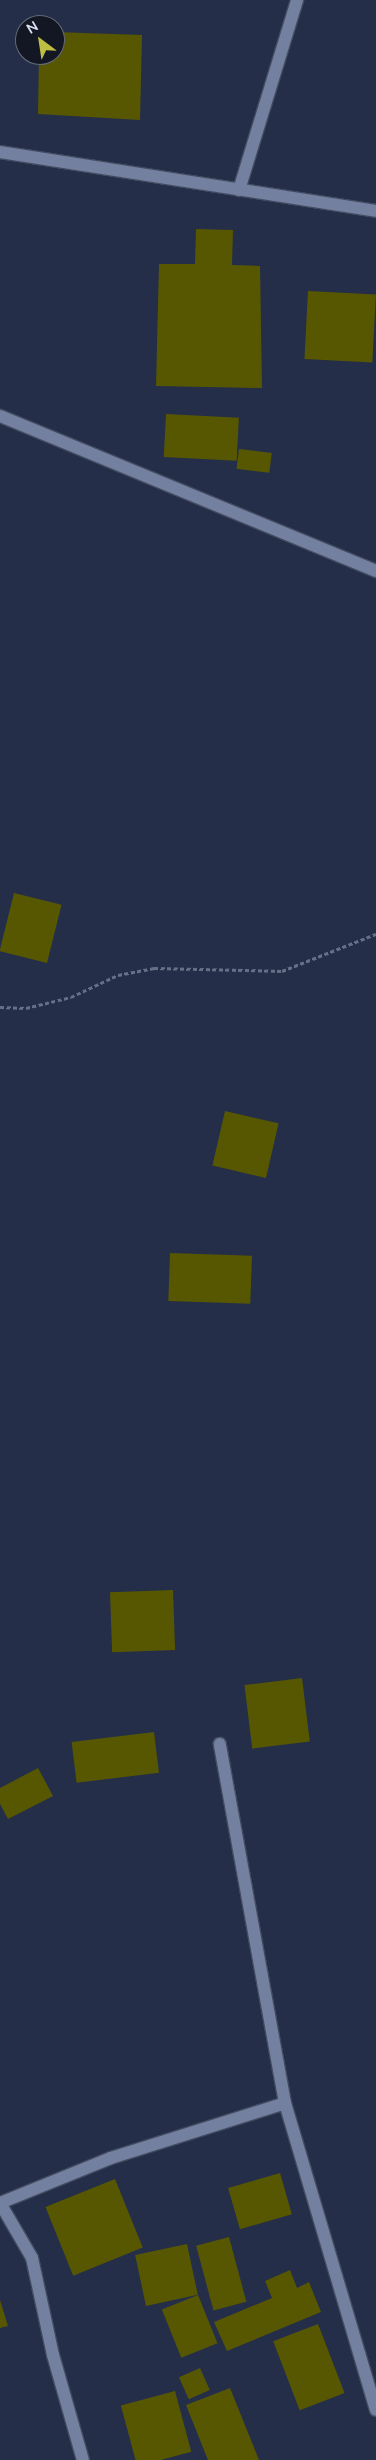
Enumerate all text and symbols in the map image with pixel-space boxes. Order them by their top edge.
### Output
north arrow [15,15,65,65]
text: N [23,17,42,38]

